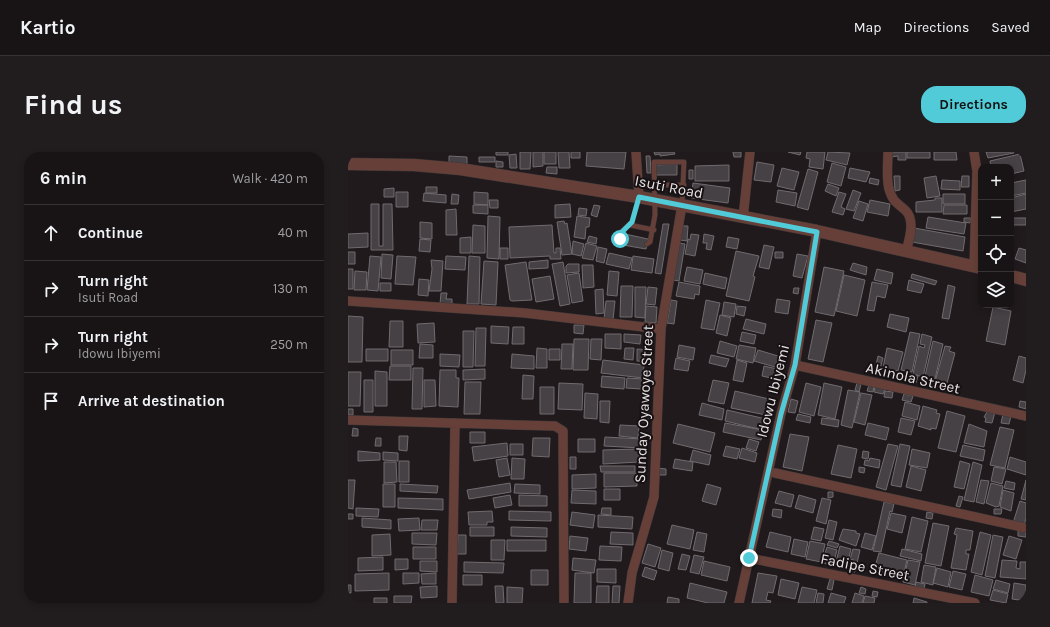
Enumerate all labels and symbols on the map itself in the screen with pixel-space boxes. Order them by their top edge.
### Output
street label: Isuti Road [633,172,705,202]
route start [611,230,629,248]
street label: Sunday Oyawoye Street [631,324,657,484]
street label: Idowu Ibiyemi [753,342,793,440]
street label: Akinola Street [864,358,962,398]
route end [740,549,758,567]
street label: Fadipe Street [819,550,911,585]

